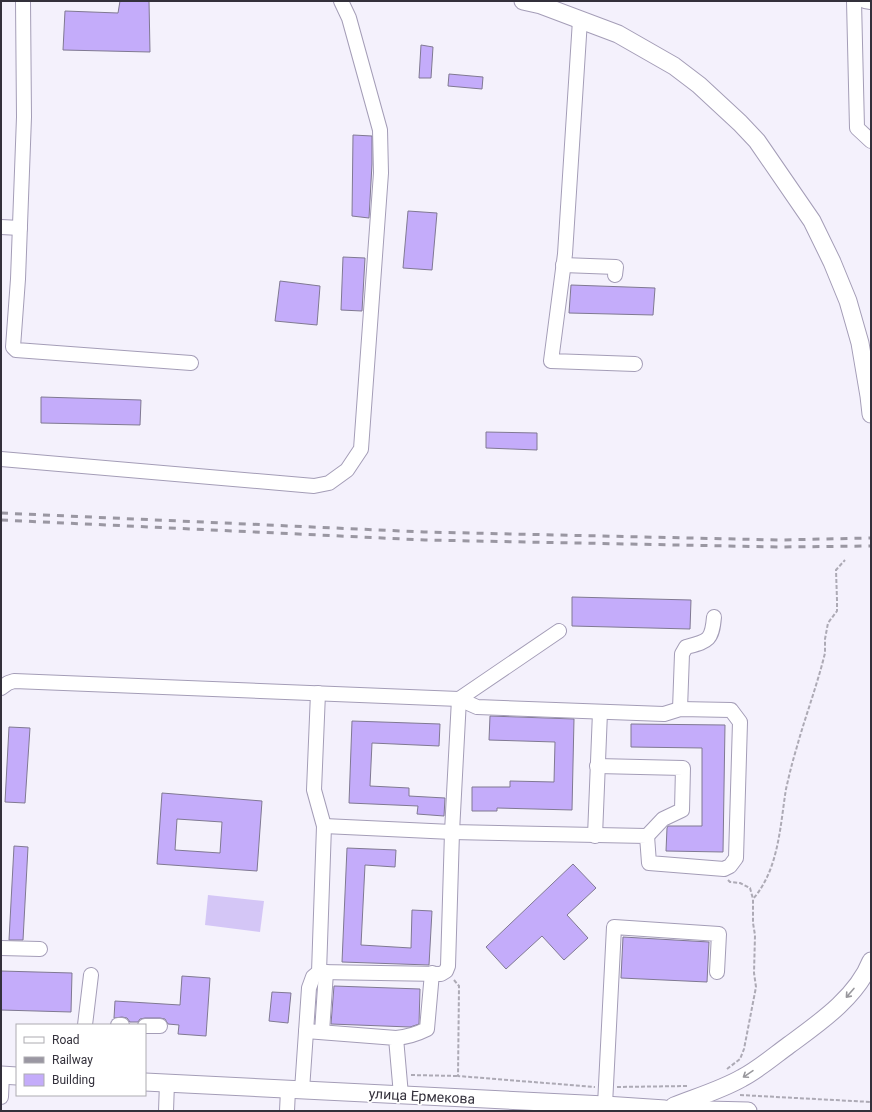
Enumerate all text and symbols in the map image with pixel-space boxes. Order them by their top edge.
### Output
one-way arrow [845,988,854,999]
legend [16,1024,146,1096]
text: Road [52,1033,80,1047]
text: Railway [52,1053,93,1067]
one-way arrow [743,1070,754,1078]
text: Building [52,1073,95,1087]
street label: улица Ермекова [368,1085,476,1107]

